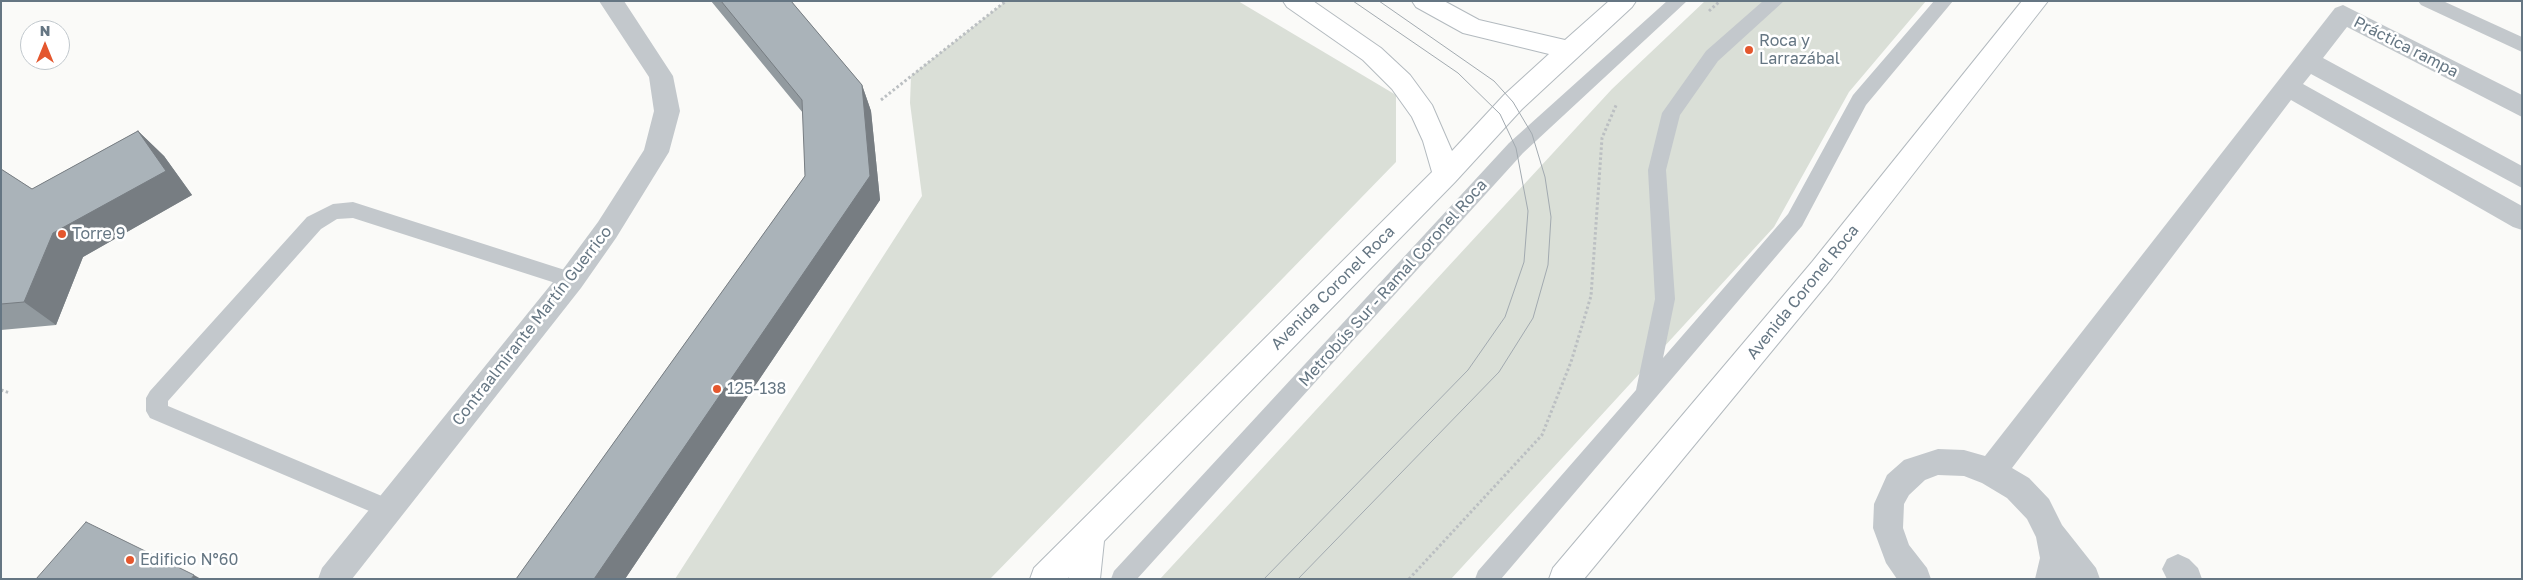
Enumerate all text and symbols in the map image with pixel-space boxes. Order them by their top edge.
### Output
street label: Práctica rampa [2350,12,2462,82]
north arrow [20,20,70,70]
text: N [40,22,50,39]
place label: Roca y Larrazábal [1759,31,1840,69]
marker: Roca y Larrazábal [1743,44,1755,56]
street label: Metrobús Sur - Ramal Coronel Roca [1295,176,1491,390]
street label: Avenida Coronel Roca [1743,221,1863,363]
street label: Contraalmirante Martín Guerrico [448,222,616,430]
street label: Avenida Coronel Roca [1267,222,1399,354]
place label: Torre 9 [72,224,125,244]
marker: Torre 9 [56,228,68,240]
place label: 125-138 [727,379,786,399]
marker: 125-138 [711,383,723,395]
place label: Edificio N°60 [140,550,238,570]
marker: Edificio N°60 [124,554,136,566]

